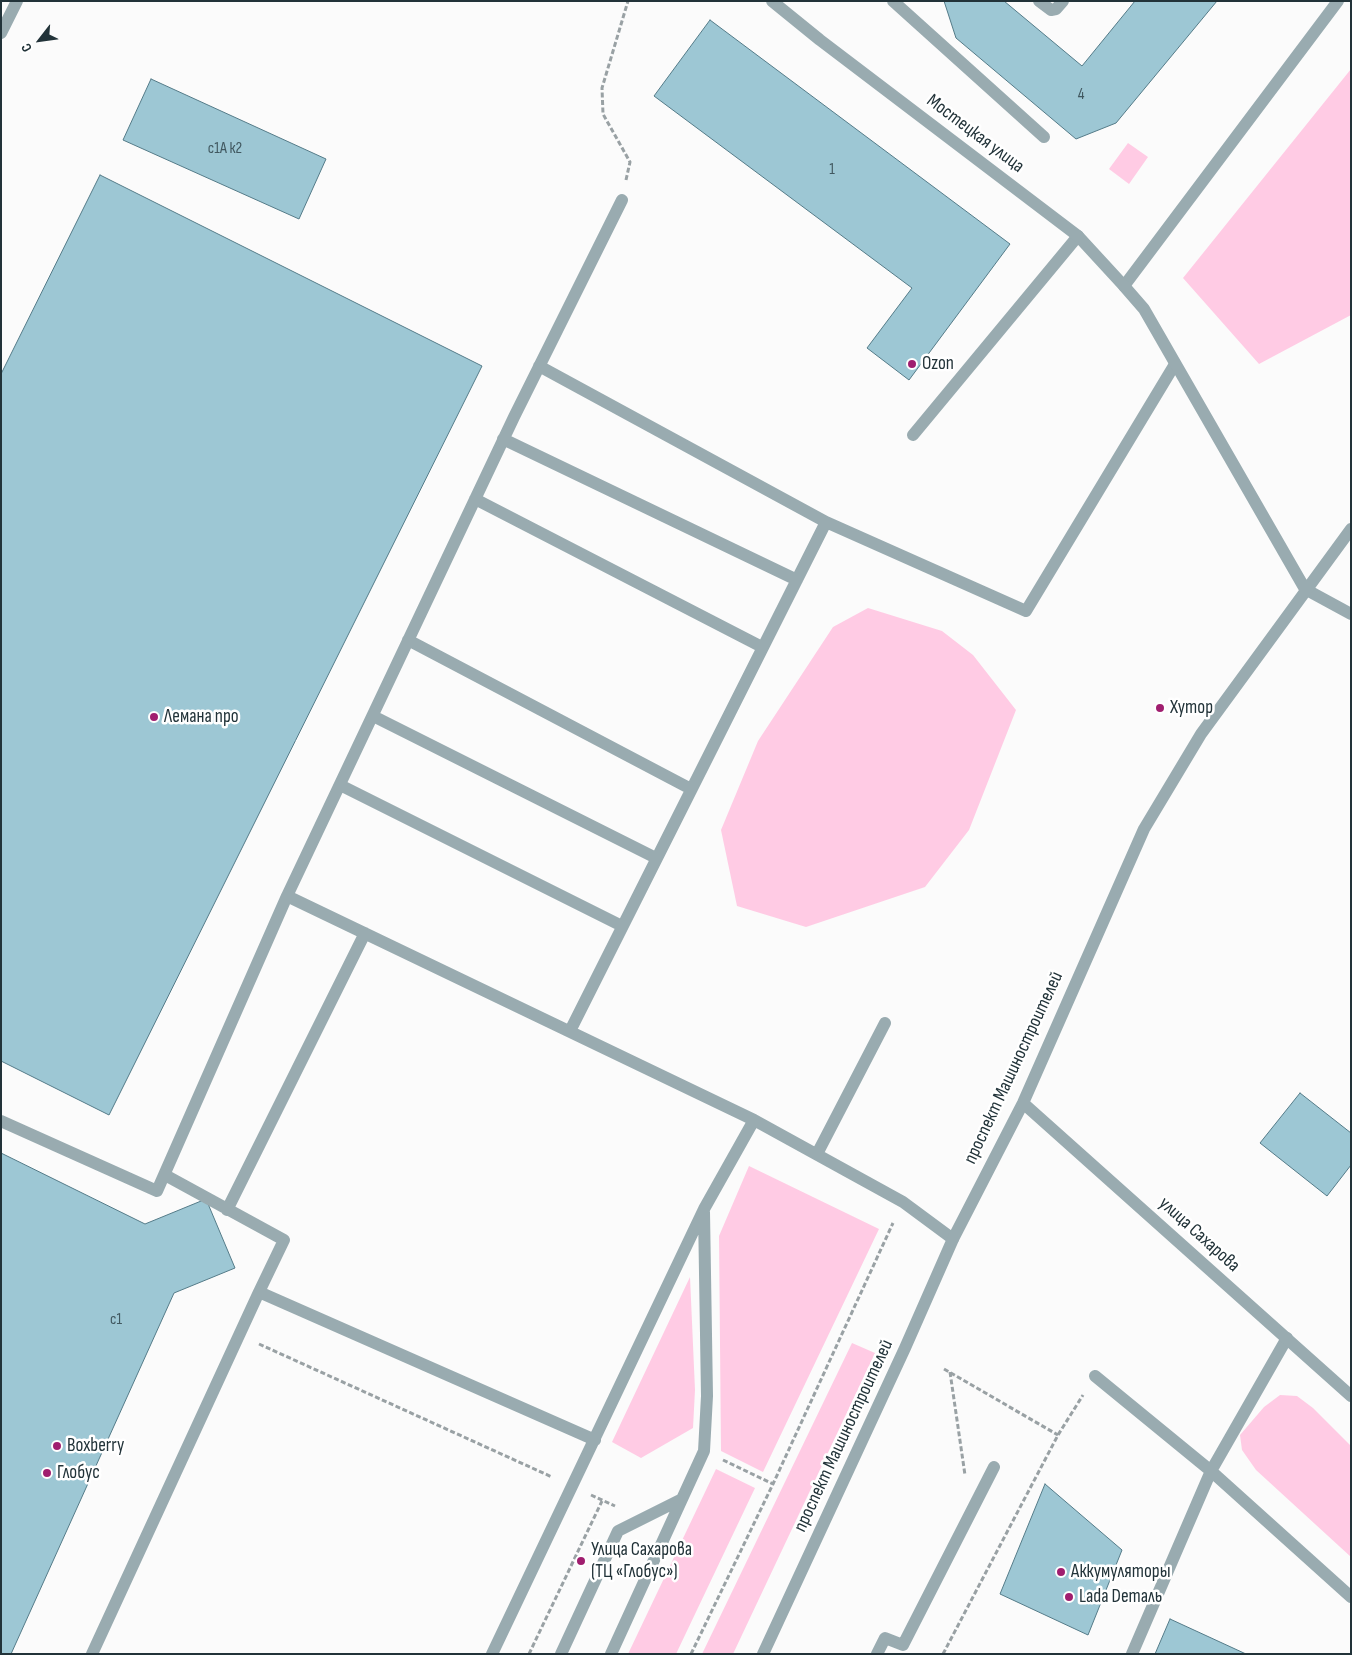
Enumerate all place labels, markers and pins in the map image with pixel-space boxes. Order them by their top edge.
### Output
place label: Ozon [922,353,954,375]
marker: Ozon [906,358,918,370]
place label: Хутор [1170,697,1213,719]
marker: Хутор [1154,702,1166,714]
place label: Лемана про [164,706,239,728]
marker: Лемана про [148,711,160,723]
place label: Boxberry [67,1435,124,1457]
marker: Boxberry [51,1440,63,1452]
place label: Глобус [57,1462,100,1484]
marker: Глобус [41,1467,53,1479]
place label: Улица Сахарова (ТЦ «Глобус») [591,1539,692,1583]
marker: Улица Сахарова (ТЦ «Глобус») [575,1555,587,1567]
place label: Аккумуляторы [1071,1561,1170,1583]
marker: Аккумуляторы [1055,1566,1067,1578]
place label: Lada Dеталь [1079,1586,1162,1608]
marker: Lada Dеталь [1063,1591,1075,1603]

